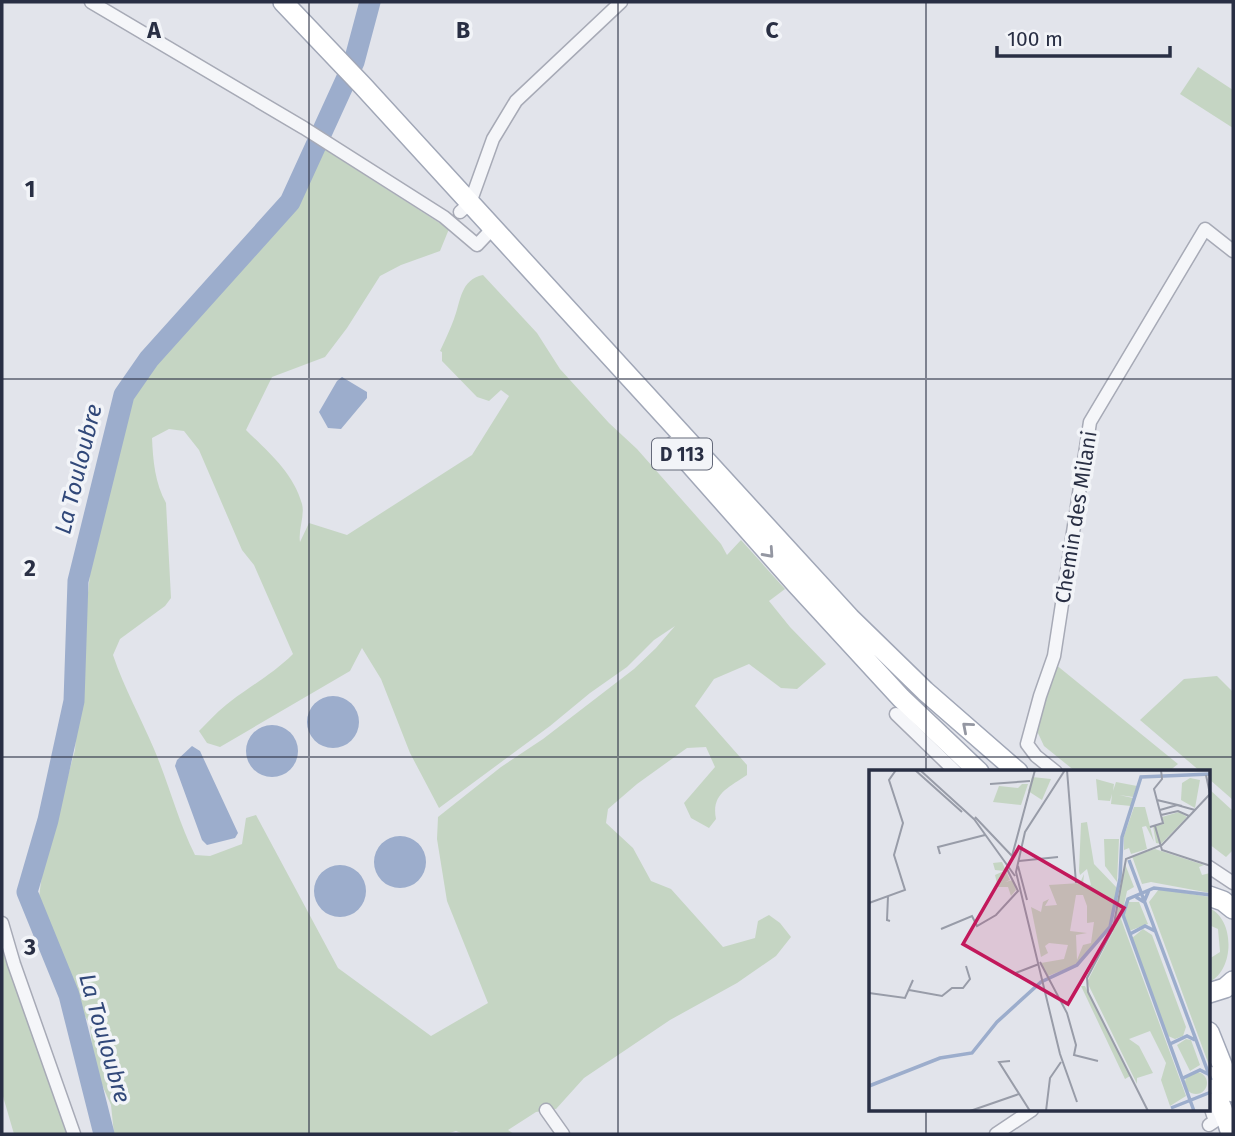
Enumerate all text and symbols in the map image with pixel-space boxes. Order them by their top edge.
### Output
scale bar [997,14,1170,58]
text: A [146,16,161,44]
text: B [456,16,470,44]
text: C [765,16,779,44]
text: 100 m [1007,26,1063,52]
text: 1 [25,175,35,203]
water label: La Touloubre [48,401,108,537]
street label: Chemin des Milani [1050,429,1102,605]
road number: D 113 [652,438,712,470]
one-way arrow [761,545,773,558]
text: 2 [24,554,36,582]
one-way arrow [962,723,975,736]
inset map [869,770,1210,1112]
text: 3 [23,933,36,961]
water label: La Touloubre [73,970,137,1106]

